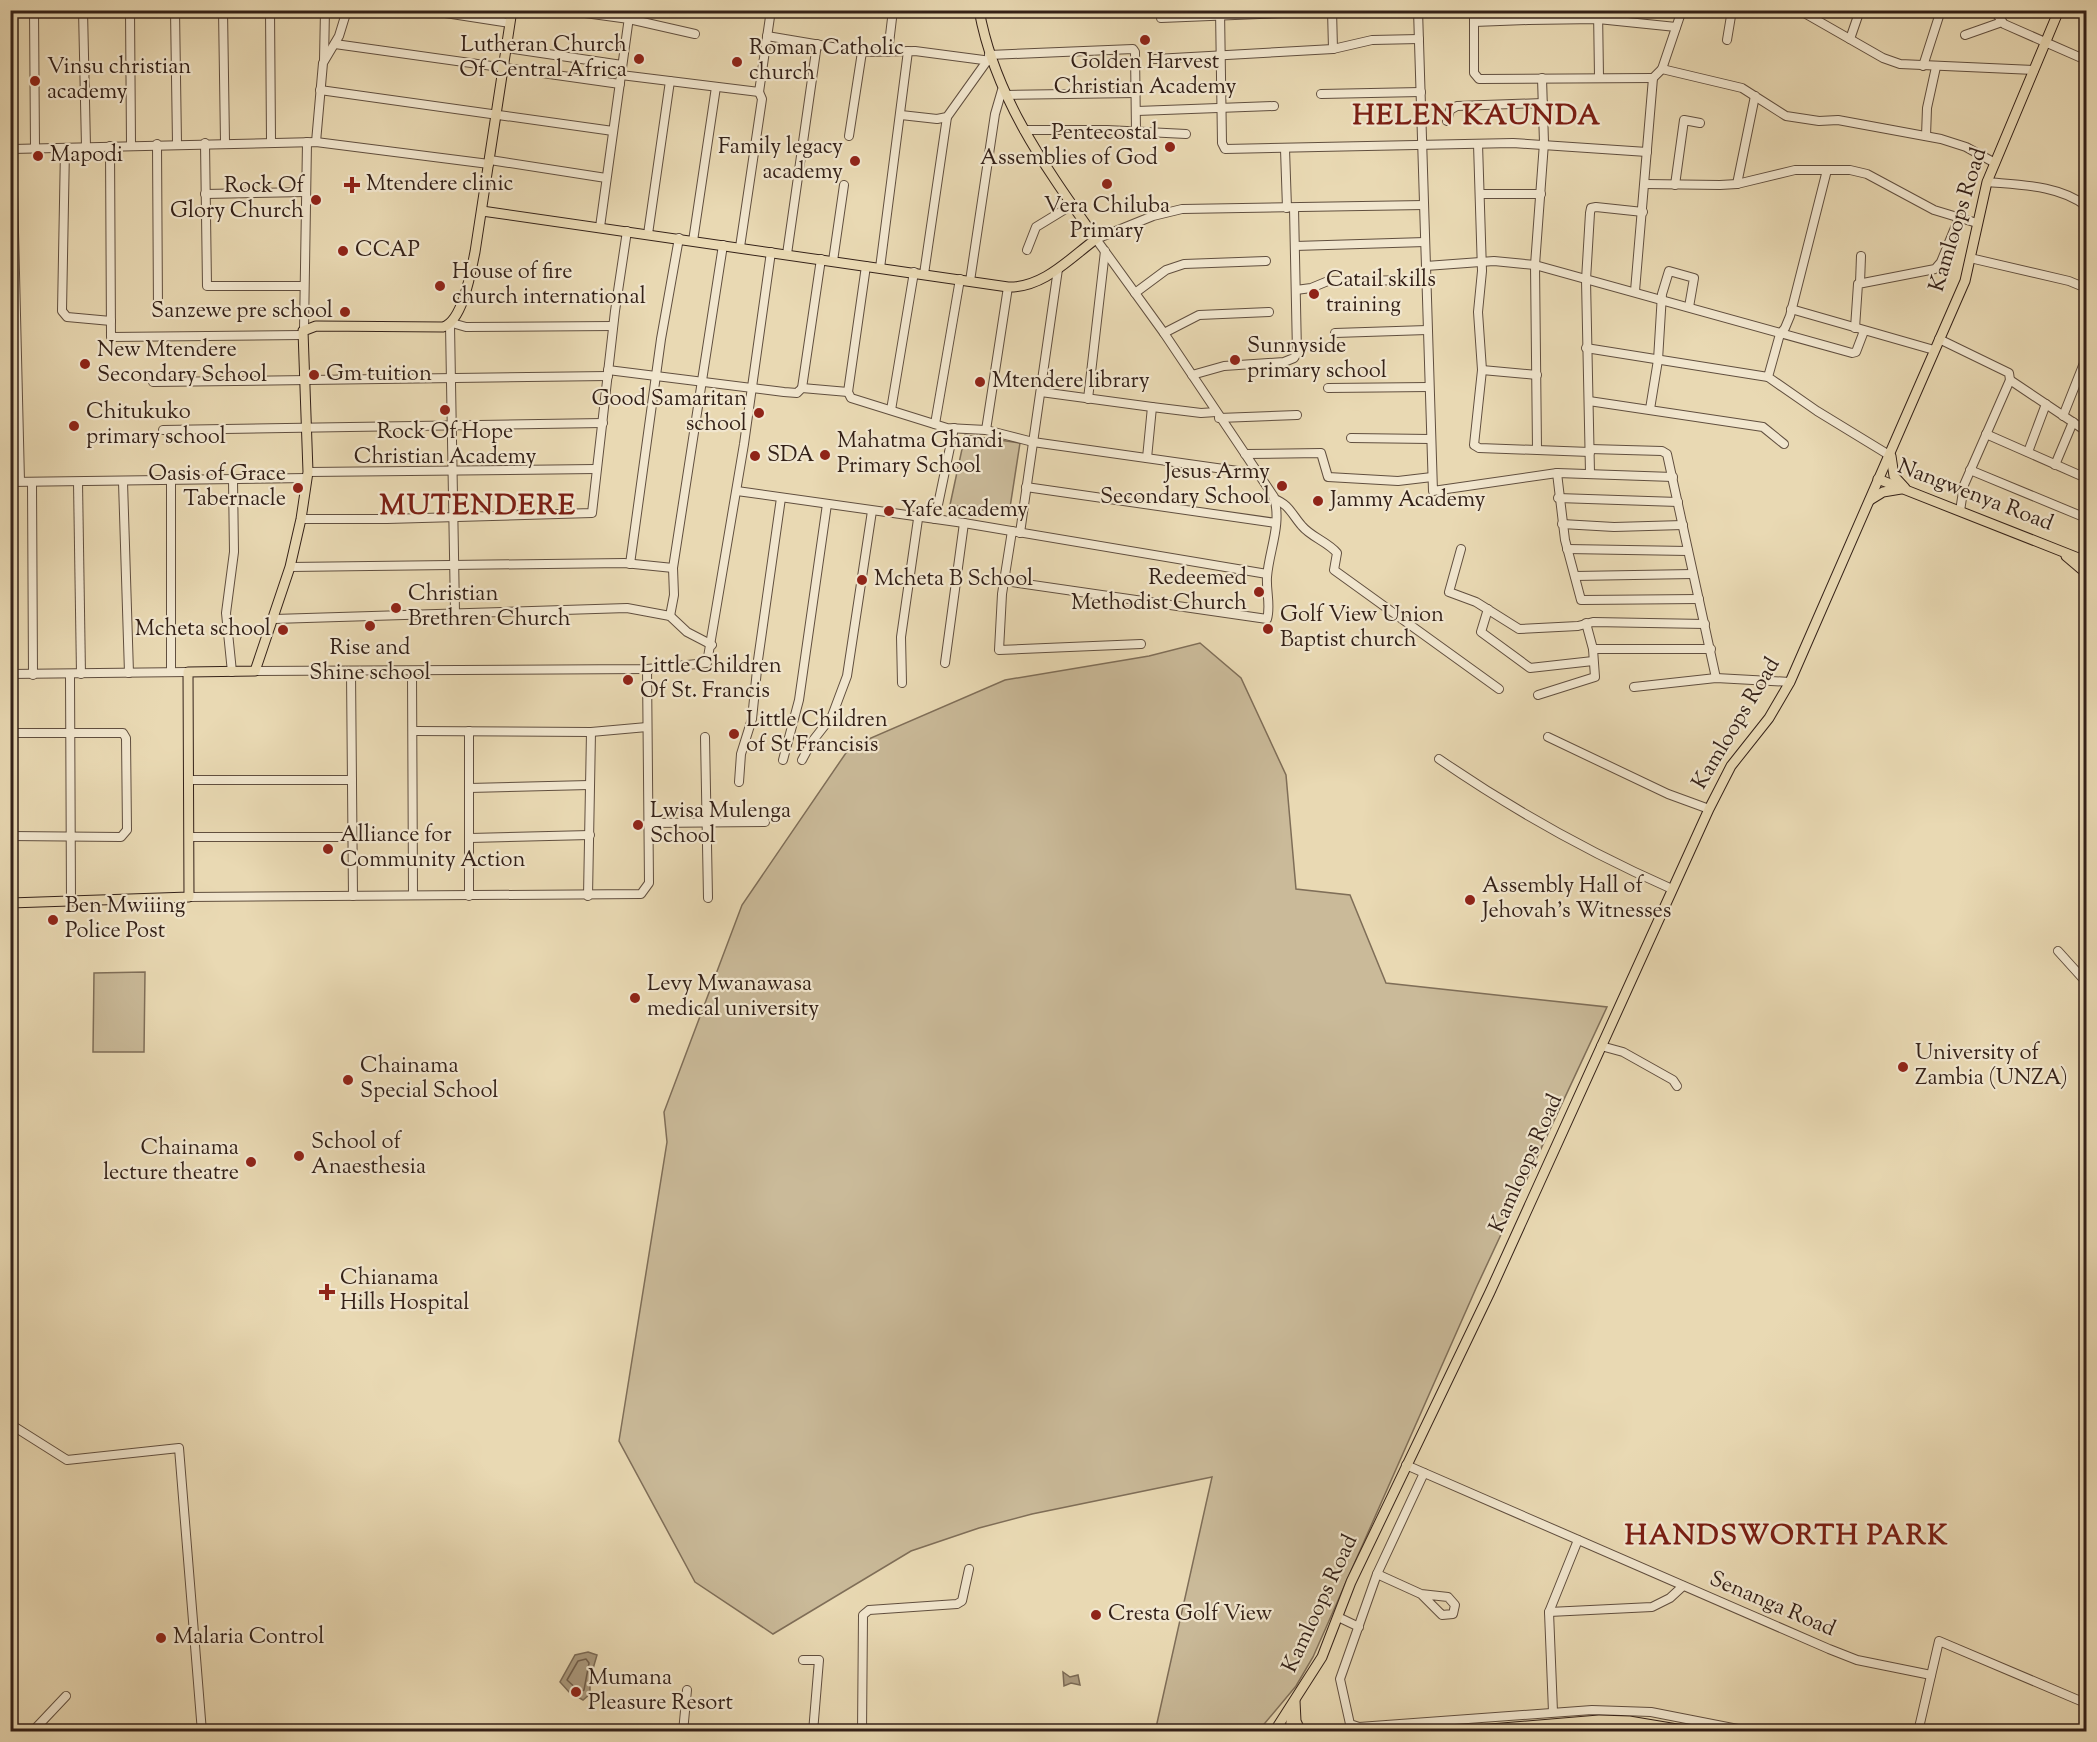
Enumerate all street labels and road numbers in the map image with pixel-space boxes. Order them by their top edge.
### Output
street label: Kamloops Road [1922,144,1996,296]
street label: Nangwenya Road [1892,452,2058,540]
street label: Kamloops Road [1685,652,1789,796]
street label: Kamloops Road [1482,1089,1572,1239]
street label: Kamloops Road [1275,1530,1367,1678]
street label: Senanga Road [1704,1564,1840,1646]

